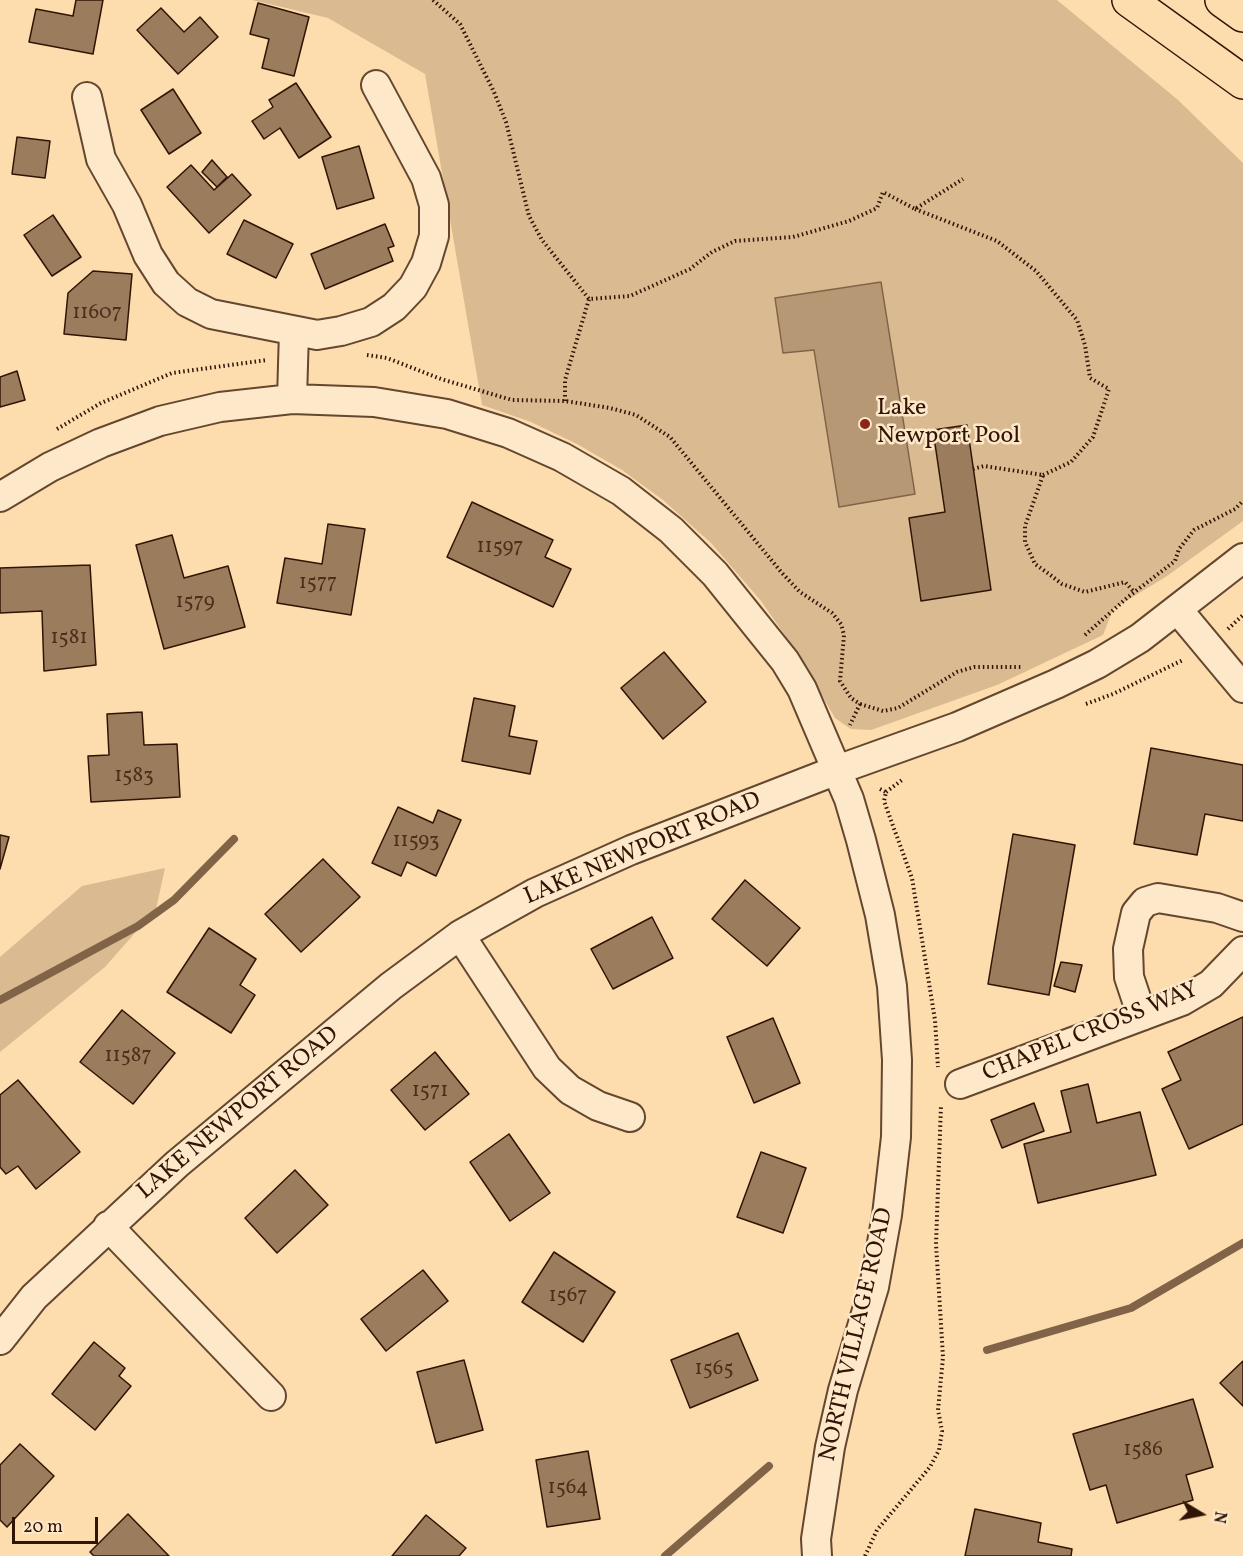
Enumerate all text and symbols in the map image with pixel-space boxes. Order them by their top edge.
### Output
house number: 11607 [72,301,122,327]
place label: Lake Newport Pool [877,396,1020,452]
marker: Lake Newport Pool [858,417,872,431]
house number: 11597 [476,535,524,561]
house number: 1577 [299,571,337,597]
house number: 1579 [175,590,215,616]
house number: 1581 [50,626,88,652]
house number: 1583 [114,764,154,790]
street label: LAKE NEWPORT ROAD [520,787,766,913]
house number: 11593 [392,829,440,855]
street label: CHAPEL CROSS WAY [979,977,1203,1089]
street label: LAKE NEWPORT ROAD [132,1021,346,1207]
house number: 11587 [104,1044,152,1070]
house number: 1571 [412,1079,448,1105]
street label: NORTH VILLAGE ROAD [815,1205,901,1465]
house number: 1567 [548,1284,588,1310]
house number: 1565 [695,1357,733,1383]
house number: 1586 [1123,1438,1163,1464]
house number: 1564 [548,1476,588,1502]
north arrow [1171,1484,1231,1544]
scale bar [15,1505,100,1543]
text: N [1207,1509,1231,1525]
text: 20 m [23,1515,63,1540]

